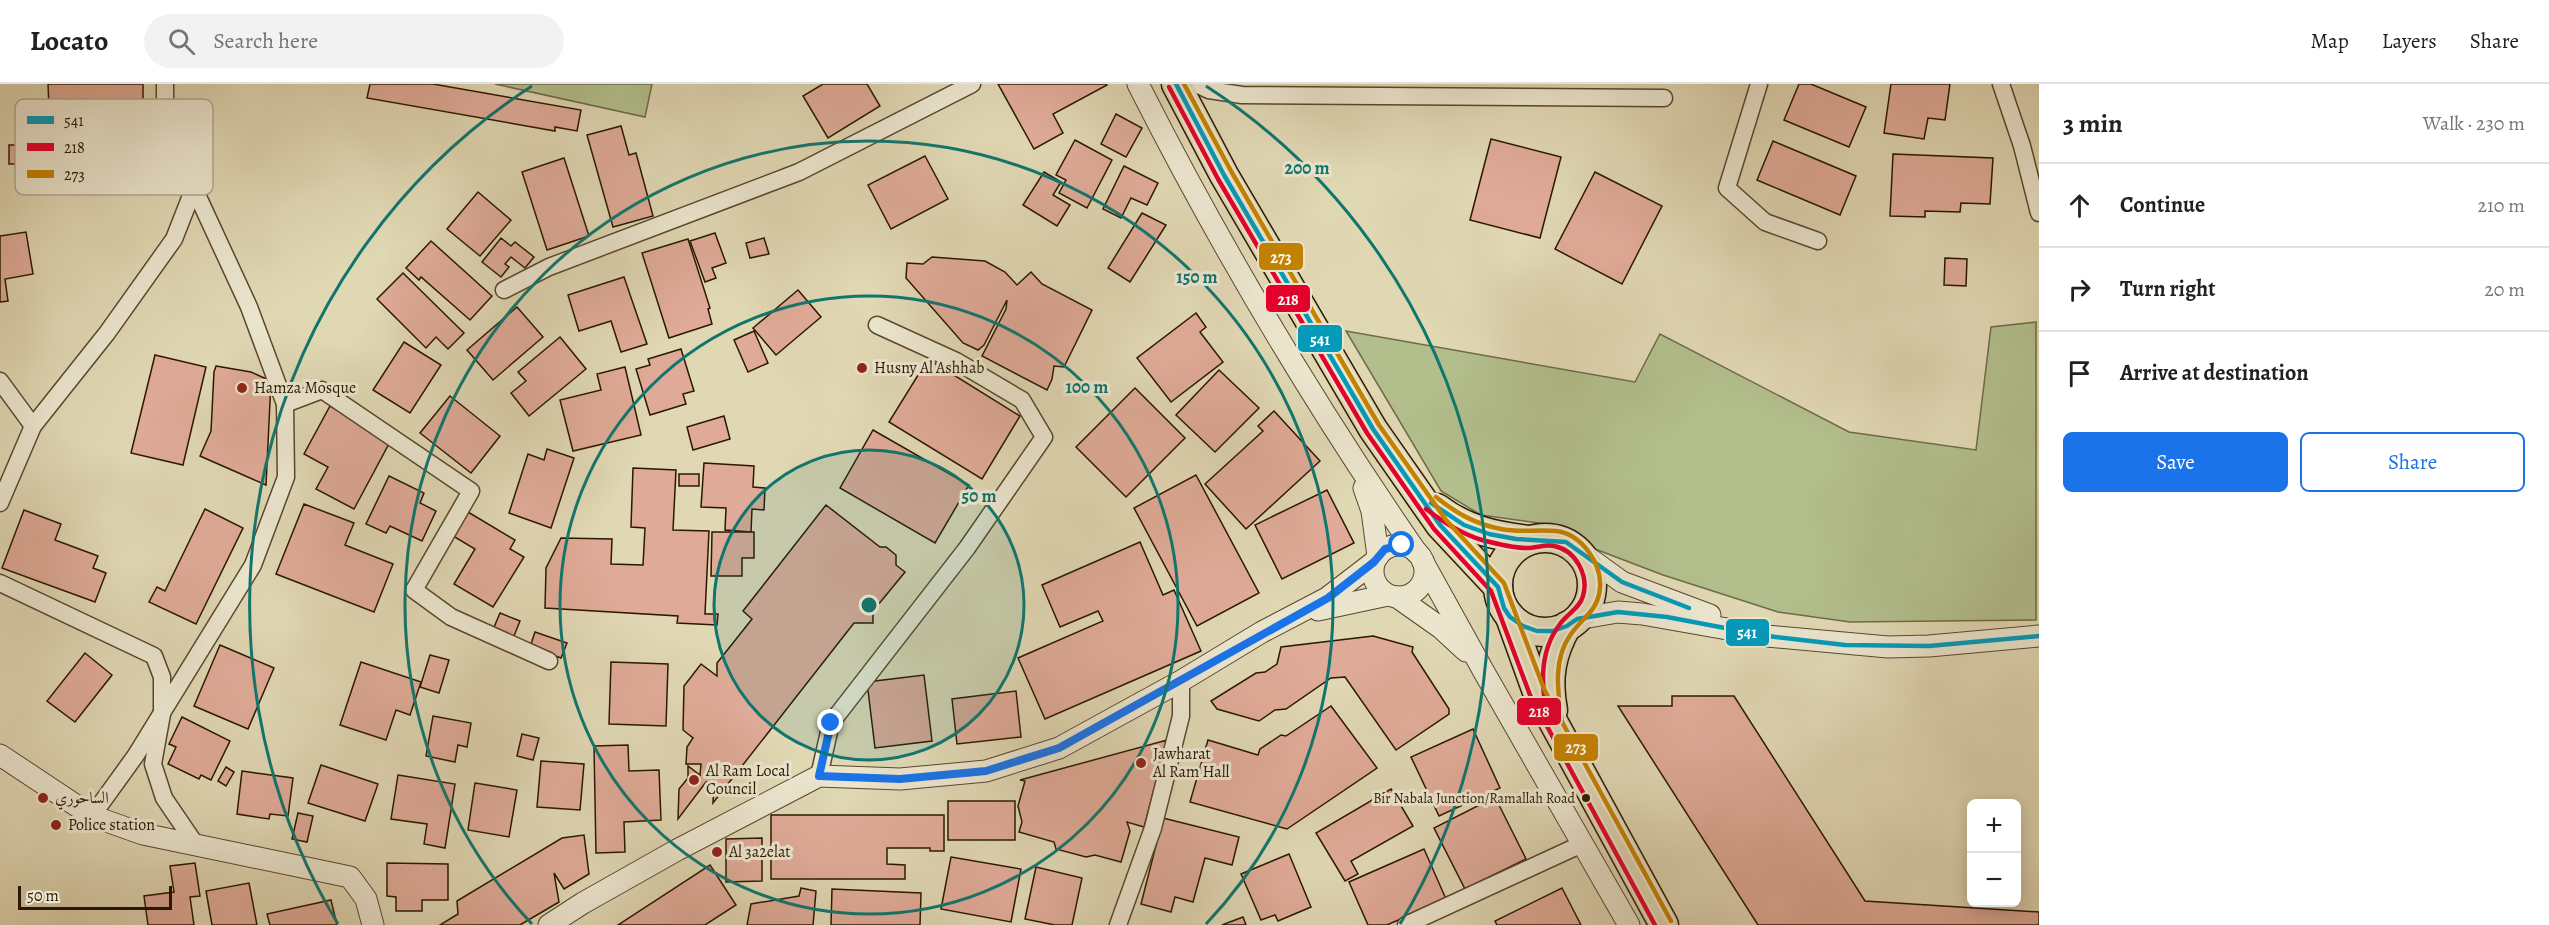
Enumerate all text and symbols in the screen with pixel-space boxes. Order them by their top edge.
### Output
search box [144,14,564,68]
text: Locato [30,22,108,60]
icon: search [165,25,198,58]
text: Search here [213,26,318,56]
text: Map [2310,27,2349,55]
text: Layers [2382,27,2437,55]
text: Share [2470,27,2519,55]
legend [15,99,213,195]
text: 3 min [2063,106,2123,141]
text: 541 [64,110,84,132]
text: Walk · 230 m [2423,110,2525,137]
text: 218 [64,137,85,159]
text: 200 m [1284,156,1330,180]
text: 273 [64,164,85,186]
icon: ahead [2063,189,2096,222]
text: Continue [2120,190,2205,220]
text: 210 m [2477,192,2525,219]
line badge: 273 [1258,242,1304,271]
text: 273 [1270,247,1292,269]
text: 150 m [1176,265,1218,289]
icon: right [2063,273,2096,306]
text: Turn right [2120,274,2216,304]
text: 20 m [2484,276,2525,303]
line badge: 218 [1265,284,1311,313]
text: 218 [1277,289,1299,311]
line badge: 541 [1297,324,1343,353]
text: 541 [1310,329,1330,351]
place label: Husny Al Ashhab [874,357,984,379]
icon: arrive [2063,357,2096,390]
text: Arrive at destination [2120,358,2309,388]
marker: Husny Al Ashhab [855,361,869,375]
text: 100 m [1066,375,1108,399]
place label: Hamza Mosque [254,377,356,399]
marker: Hamza Mosque [235,381,249,395]
button: Save [2063,432,2288,492]
button: Share [2300,432,2525,492]
text: 50 m [962,484,996,508]
route start [1388,531,1414,557]
centre of rings [859,595,879,615]
line badge: 541 [1725,618,1770,647]
text: 541 [1737,622,1757,644]
line badge: 218 [1516,697,1562,726]
text: 218 [1528,701,1550,723]
route end [817,709,843,735]
line badge: 273 [1553,733,1599,762]
text: 273 [1565,737,1587,759]
place label: Jawharat Al Ram Hall [1152,743,1230,783]
marker: Jawharat Al Ram Hall [1134,756,1148,770]
place label: Al Ram Local Council [705,760,790,800]
marker: Al Ram Local Council [687,773,701,787]
place label: الساحوري [55,787,109,810]
place label: Bir Nabala Junction/Ramallah Road [1373,789,1575,808]
marker: الساحوري [36,791,50,805]
marker: Bir Nabala Junction/Ramallah Road [1580,792,1592,804]
map controls [1967,799,2021,907]
button: + [1967,799,2021,853]
place label: Police station [68,814,155,836]
marker: Police station [49,818,63,832]
place label: Al 3a2elat [728,841,791,863]
marker: Al 3a2elat [710,845,724,859]
button: − [1967,853,2021,907]
scale bar [18,883,172,910]
text: 50 m [27,885,59,907]

